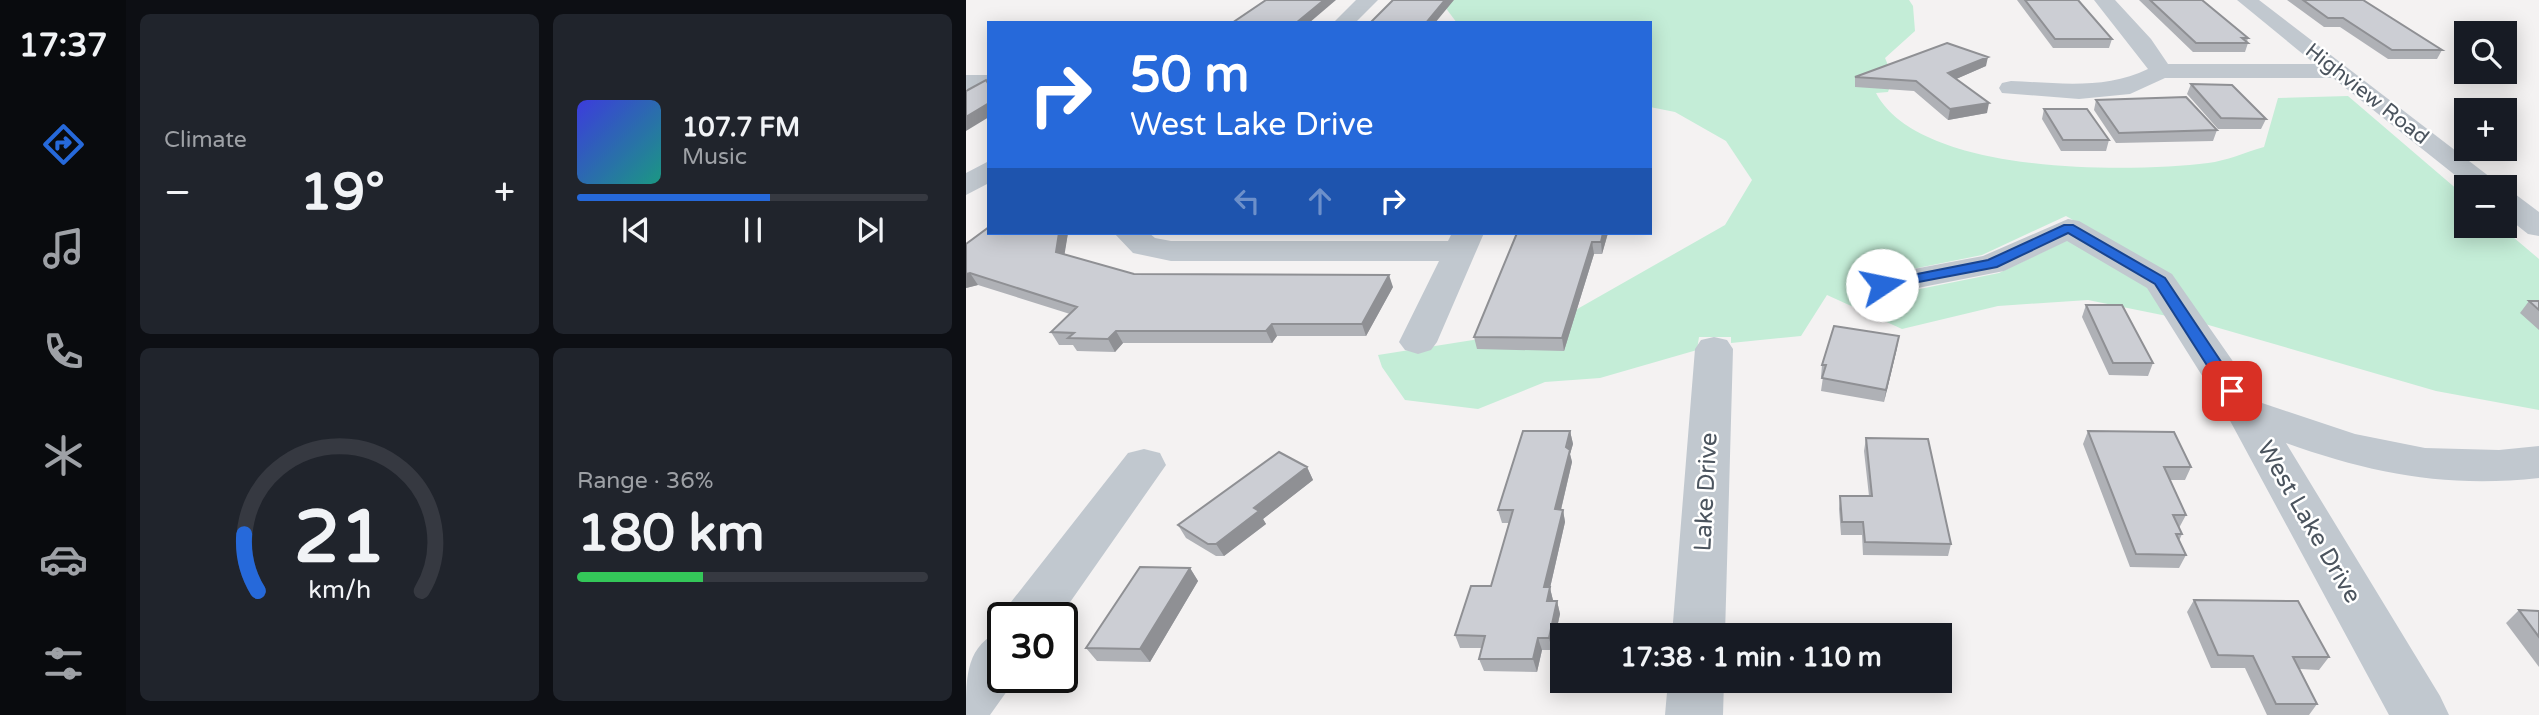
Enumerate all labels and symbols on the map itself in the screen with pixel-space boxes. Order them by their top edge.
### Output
street label: Highview Road [2300,38,2434,150]
position arrow [1845,248,1919,322]
pin [2202,361,2262,421]
street label: Lake Drive [1688,432,1724,552]
street label: West Lake Drive [2251,436,2367,608]
speed limit sign: 30 [987,602,1078,693]

